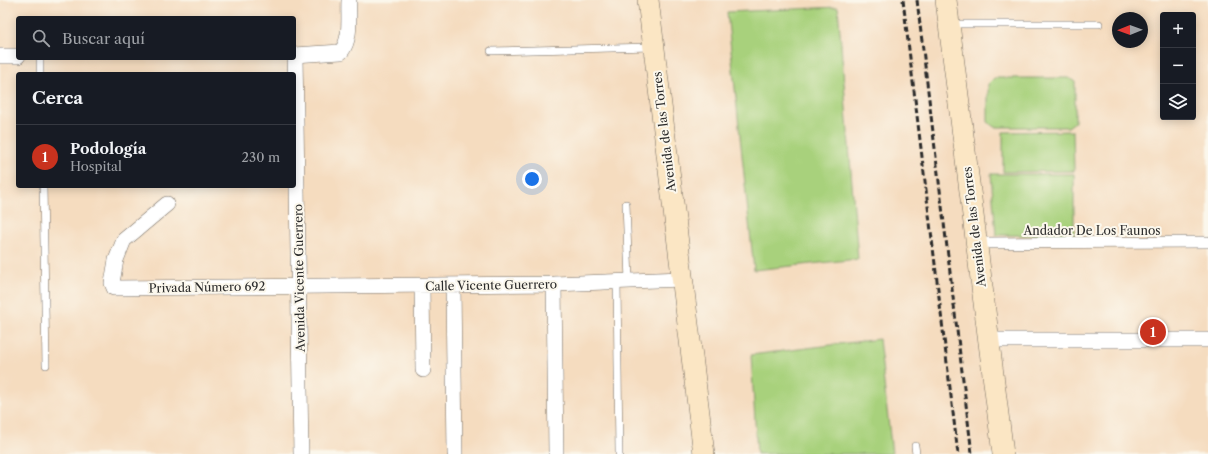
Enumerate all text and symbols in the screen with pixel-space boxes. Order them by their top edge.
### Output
north arrow [1112,12,1148,48]
map controls [1160,12,1196,120]
button: + [1160,12,1196,48]
search box [16,16,296,60]
icon: search [30,27,52,49]
text: Buscar aquí [62,29,145,48]
button: − [1160,48,1196,84]
street label: Avenida de las Torres [649,71,679,194]
button: layers [1160,84,1196,120]
text: Cerca [32,88,83,108]
text: Podología [70,139,147,158]
text: 1 [42,149,48,165]
text: 230 m [242,149,280,165]
text: Hospital [70,158,122,174]
street label: Avenida de las Torres [959,166,989,289]
your location [522,169,542,189]
street label: Avenida Vicente Guerrero [290,204,308,353]
street label: Andador De Los Faunos [1022,223,1161,238]
street label: Calle Vicente Guerrero [425,276,557,294]
street label: Privada Número 692 [148,278,266,296]
pin: 1 [1140,317,1166,347]

